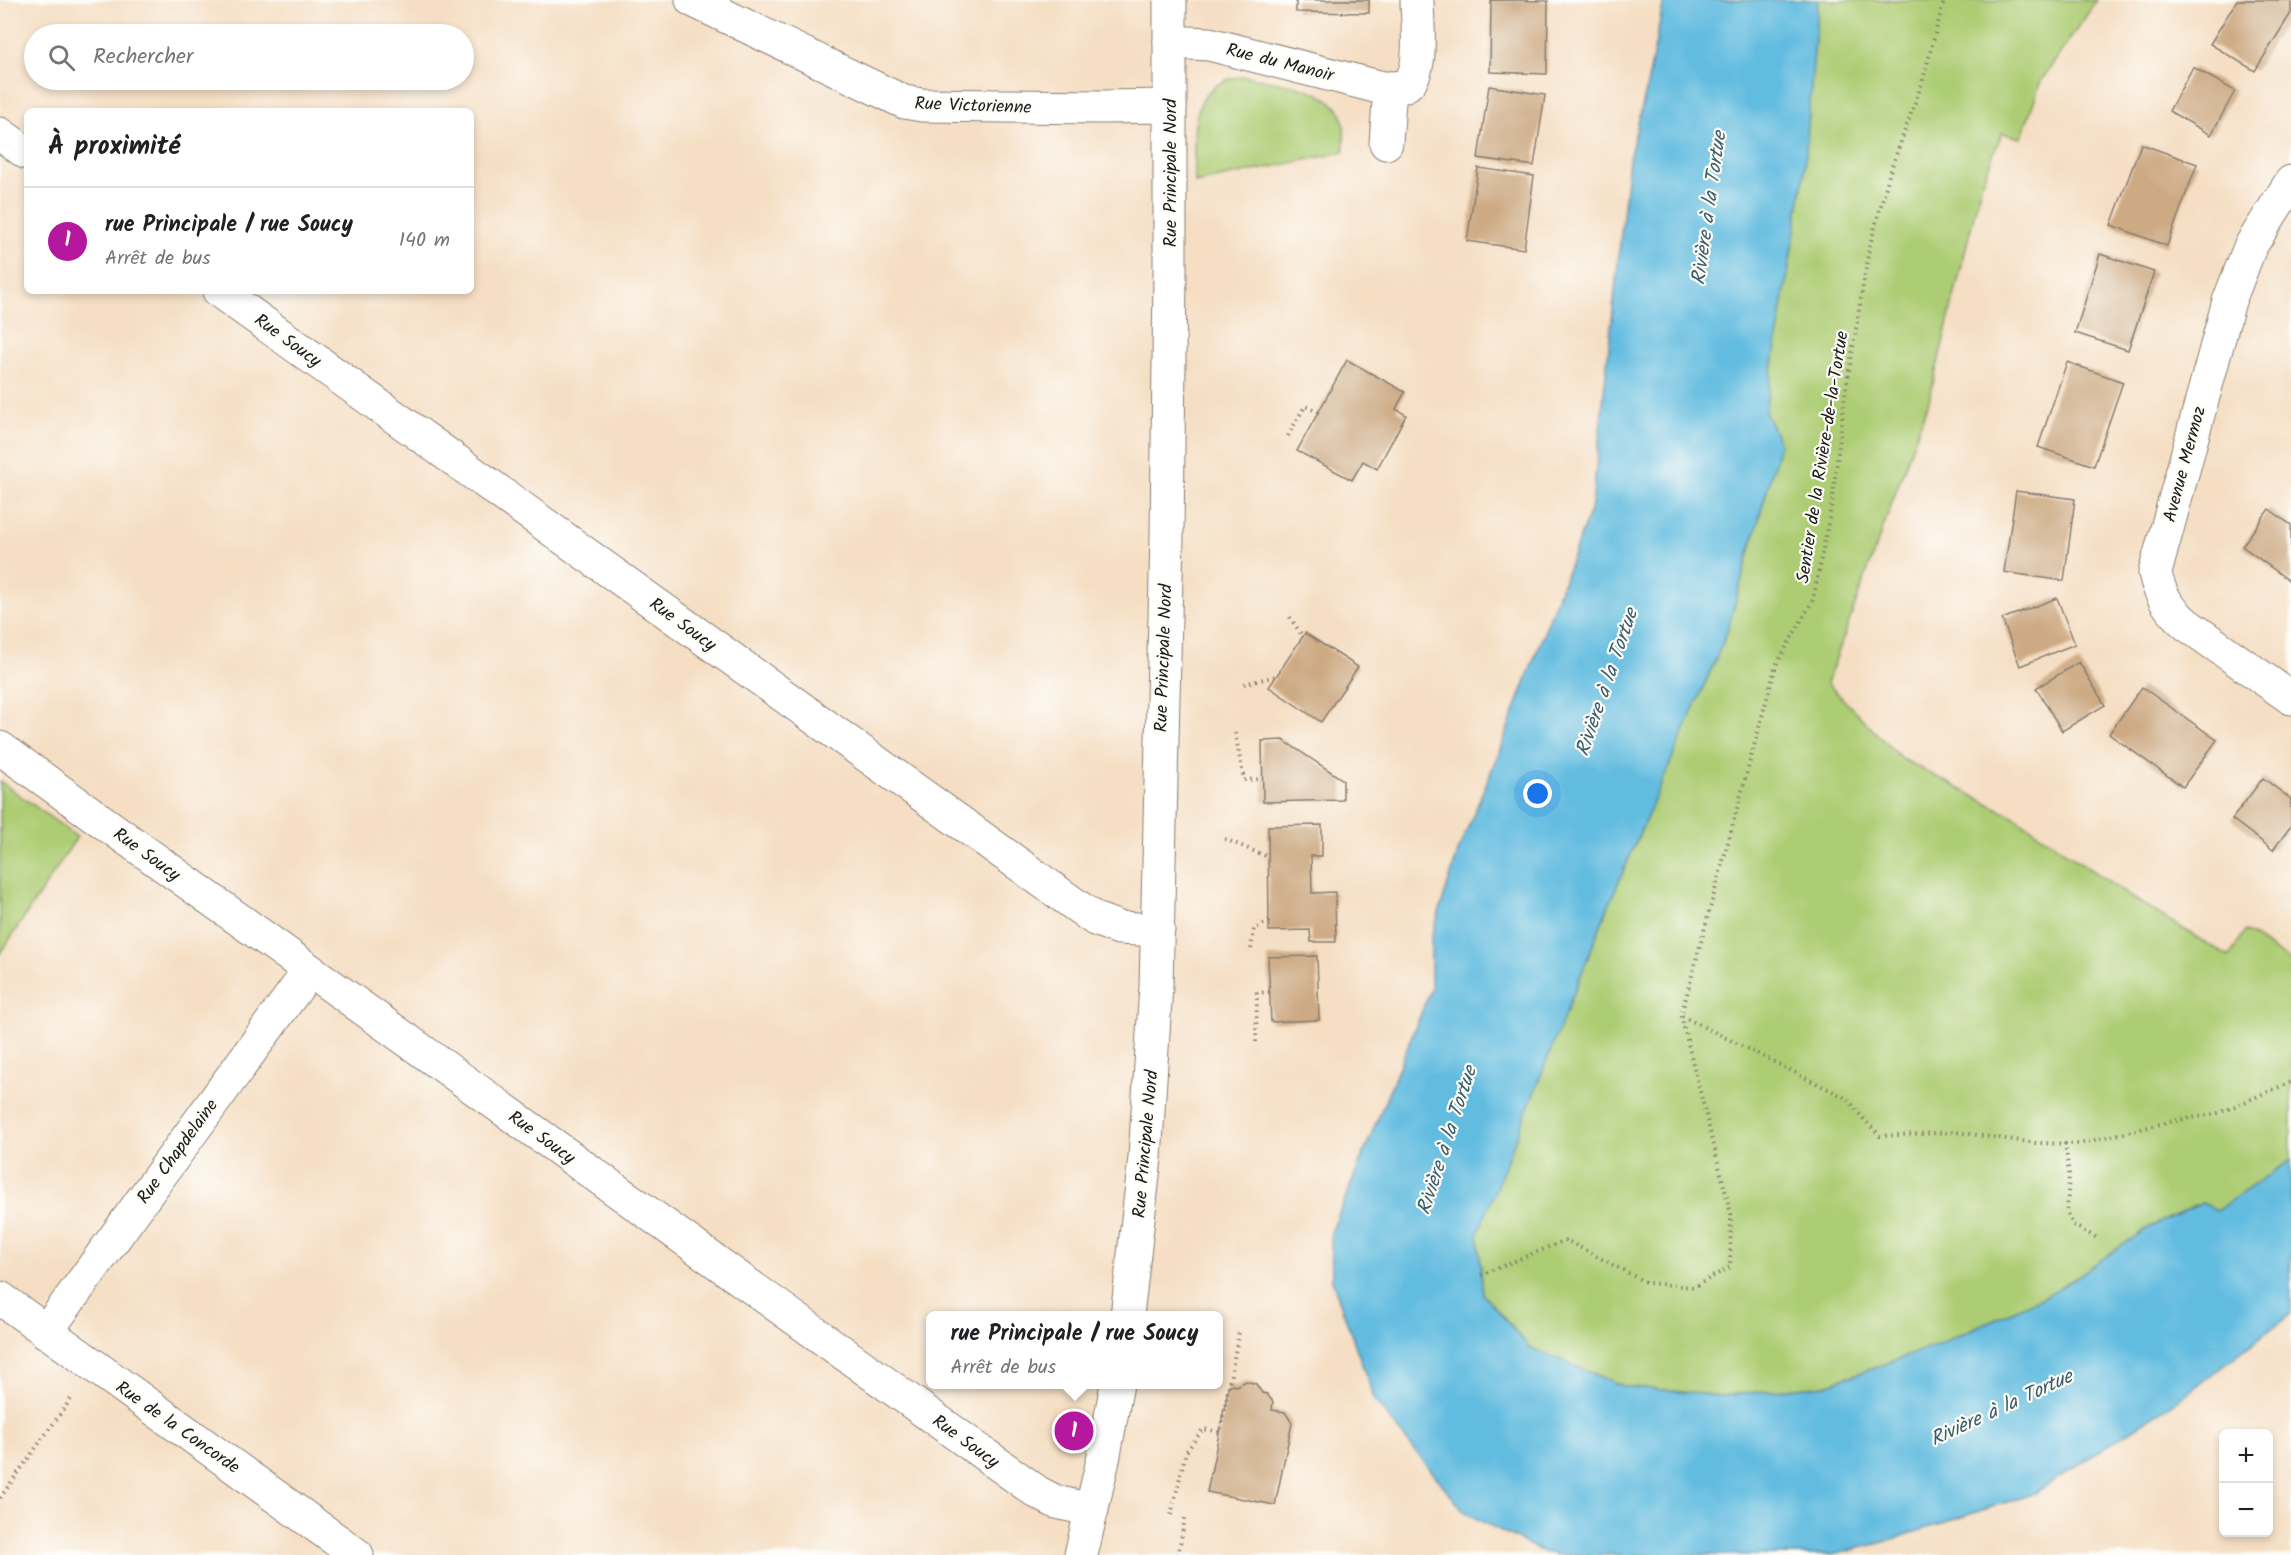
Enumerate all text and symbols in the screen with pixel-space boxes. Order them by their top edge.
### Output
search box [24,24,474,90]
street label: Rue du Manoir [1223,36,1338,91]
text: Rechercher [93,40,193,75]
icon: search [45,41,78,74]
street label: Rue Victorienne [914,90,1032,123]
street label: Rue Principale Nord [1157,98,1186,247]
text: À proximité [48,126,180,168]
water label: Rivière à la Tortue [1683,128,1737,287]
text: rue Principale / rue Soucy [105,208,353,243]
text: 1 [64,225,71,257]
text: 140 m [399,225,450,257]
text: Arrêt de bus [105,243,211,275]
street label: Rue Soucy [247,307,327,376]
street label: Sentier de la Rivière-de-la-Tortue [1789,329,1858,585]
street label: Avenue Mermoz [2156,403,2215,526]
street label: Rue Principale Nord [1147,582,1182,733]
street label: Rue Soucy [642,591,722,660]
water label: Rivière à la Tortue [1568,602,1649,761]
your location [1523,779,1552,808]
street label: Rue Soucy [106,821,186,890]
water label: Rivière à la Tortue [1409,1060,1488,1219]
street label: Rue Principale Nord [1126,1068,1167,1219]
street label: Rue Chapdelaine [130,1093,226,1211]
street label: Rue Soucy [501,1104,581,1173]
popup [926,1311,1223,1389]
text: rue Principale / rue Soucy [950,1317,1199,1352]
text: Arrêt de bus [950,1352,1056,1384]
water label: Rivière à la Tortue [1925,1361,2080,1456]
street label: Rue de la Concorde [109,1374,245,1482]
street label: Rue Soucy [925,1408,1005,1477]
pin: 1 [1054,1408,1094,1454]
map controls [2219,1429,2273,1537]
button: + [2219,1429,2273,1483]
button: − [2219,1483,2273,1537]

